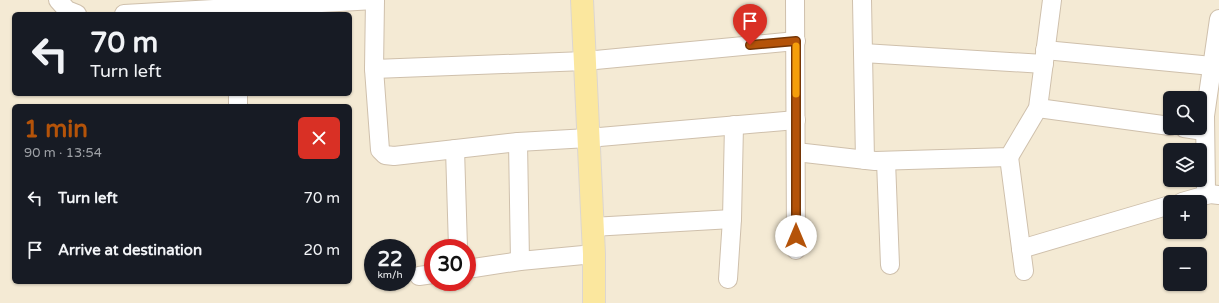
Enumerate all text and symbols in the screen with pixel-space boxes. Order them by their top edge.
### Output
pin [733,4,767,45]
icon: arrive [739,10,761,32]
text: 70 m [90,26,158,60]
icon: left [24,28,76,80]
text: Turn left [90,60,162,82]
map controls [1163,91,1207,291]
button: search [1163,91,1207,135]
text: 1 min [24,115,88,144]
button: close [298,117,340,159]
button: layers [1163,143,1207,187]
text: 90 m · 13:54 [24,145,102,161]
icon: left [24,187,46,209]
text: Turn left [58,189,118,207]
text: 70 m [303,189,340,207]
button: + [1163,195,1207,239]
position arrow [775,215,817,257]
icon: arrive [24,239,46,261]
speed limit sign: 30 [424,239,476,291]
text: Arrive at destination [58,241,202,259]
text: 20 m [303,241,340,259]
button: − [1163,247,1207,291]
text: 22 [377,248,403,272]
text: km/h [377,269,403,281]

